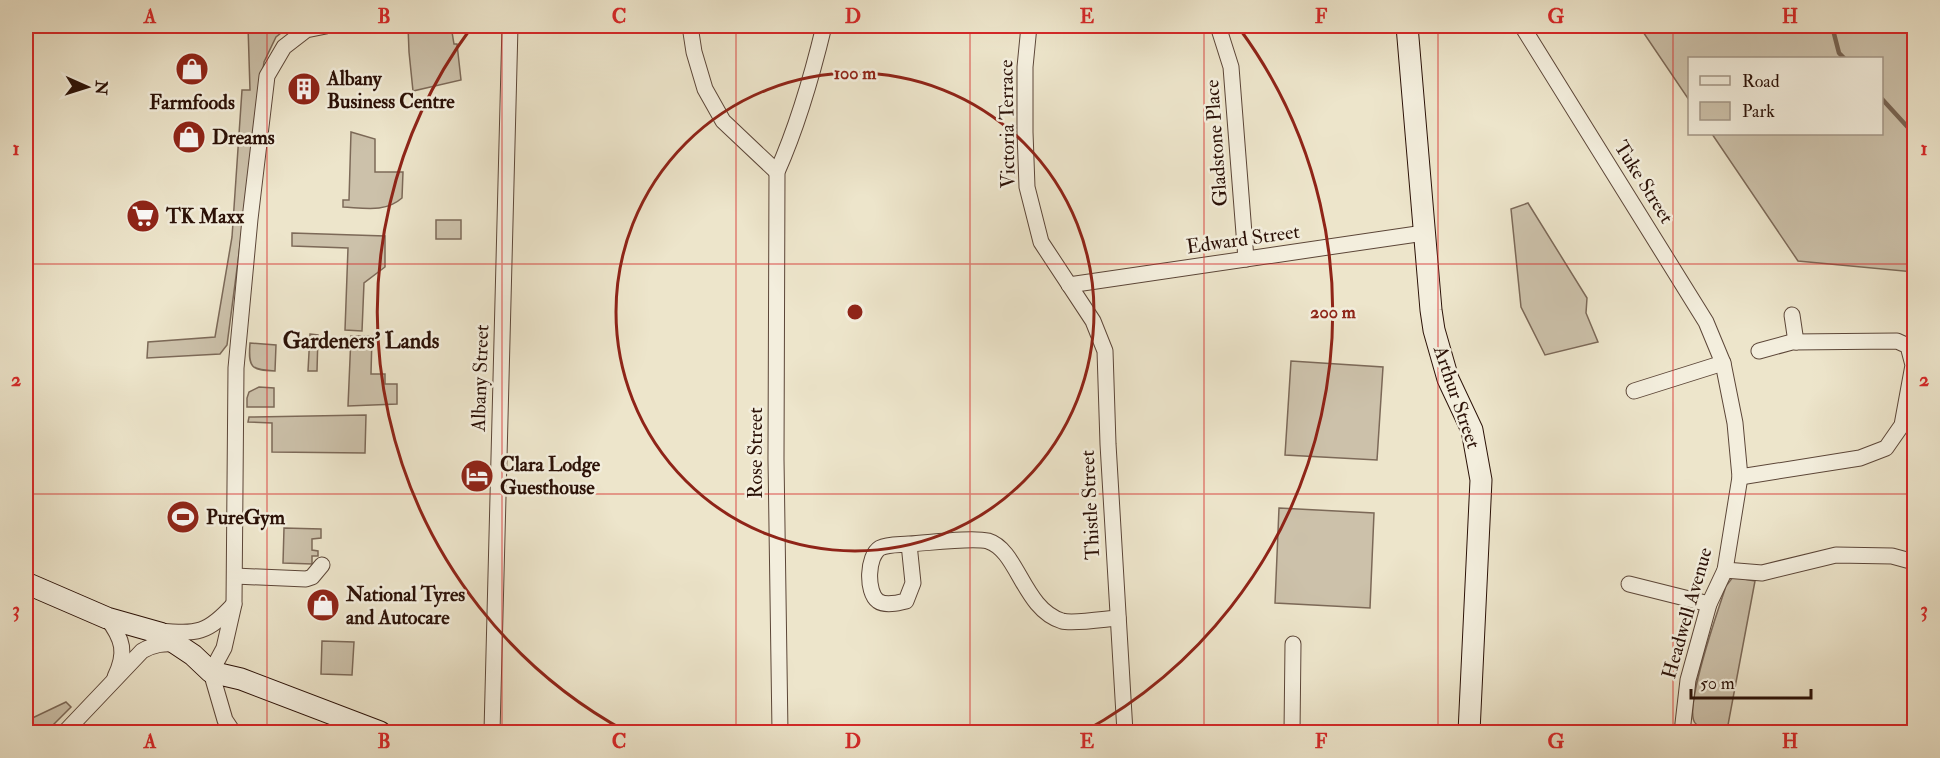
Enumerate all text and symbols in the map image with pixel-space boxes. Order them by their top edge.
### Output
text: A [143,4,157,29]
text: B [377,4,391,29]
text: C [612,4,626,29]
text: D [845,4,861,29]
text: E [1080,4,1095,29]
text: F [1315,4,1328,29]
text: G [1548,4,1565,29]
text: H [1782,4,1798,29]
shop icon: Farmfoods [174,51,210,87]
north arrow [57,57,117,117]
legend [1688,57,1883,135]
street label: Victoria Terrace [993,59,1021,189]
text: 100 m [834,62,877,85]
place label: Albany Business Centre [326,66,455,114]
text: Road [1742,70,1780,93]
building icon: Albany Business Centre [286,71,322,107]
text: N [91,79,111,96]
street label: Gladstone Place [1199,79,1233,207]
place label: Farmfoods [149,90,235,115]
text: Park [1742,100,1775,123]
shop icon: Dreams [171,119,207,155]
place label: Dreams [212,125,275,150]
text: 1 [12,136,20,161]
street label: Tuke Street [1609,136,1680,229]
text: 1 [1920,136,1928,161]
supermarket icon: TK Maxx [125,198,161,234]
place label: TK Maxx [165,204,244,229]
street label: Edward Street [1185,219,1302,259]
text: 200 m [1310,301,1357,324]
centre of rings [845,302,865,322]
street label: Albany Street [466,324,494,433]
district label: Gardeners' Lands [283,327,440,355]
street label: Arthur Street [1427,341,1486,452]
text: 2 [11,367,21,392]
text: 2 [1919,367,1929,392]
street label: Rose Street [743,407,768,499]
street label: Thistle Street [1075,449,1105,560]
place label: Clara Lodge Guesthouse [500,452,601,500]
hotel icon: Clara Lodge Guesthouse [459,458,495,494]
sports icon: PureGym [165,499,201,535]
place label: PureGym [206,505,285,531]
street label: Headwell Avenue [1656,544,1718,682]
place label: National Tyres and Autocare [345,582,465,630]
shop icon: National Tyres and Autocare [305,587,341,623]
text: 3 [12,597,20,622]
text: 3 [1920,597,1928,622]
scale bar [1691,662,1811,700]
text: 50 m [1700,672,1735,695]
text: A [143,729,157,754]
text: B [377,729,391,754]
text: C [612,729,626,754]
text: D [845,729,861,754]
text: E [1080,729,1095,754]
text: F [1315,729,1328,754]
text: G [1548,729,1565,754]
text: H [1782,729,1798,754]

